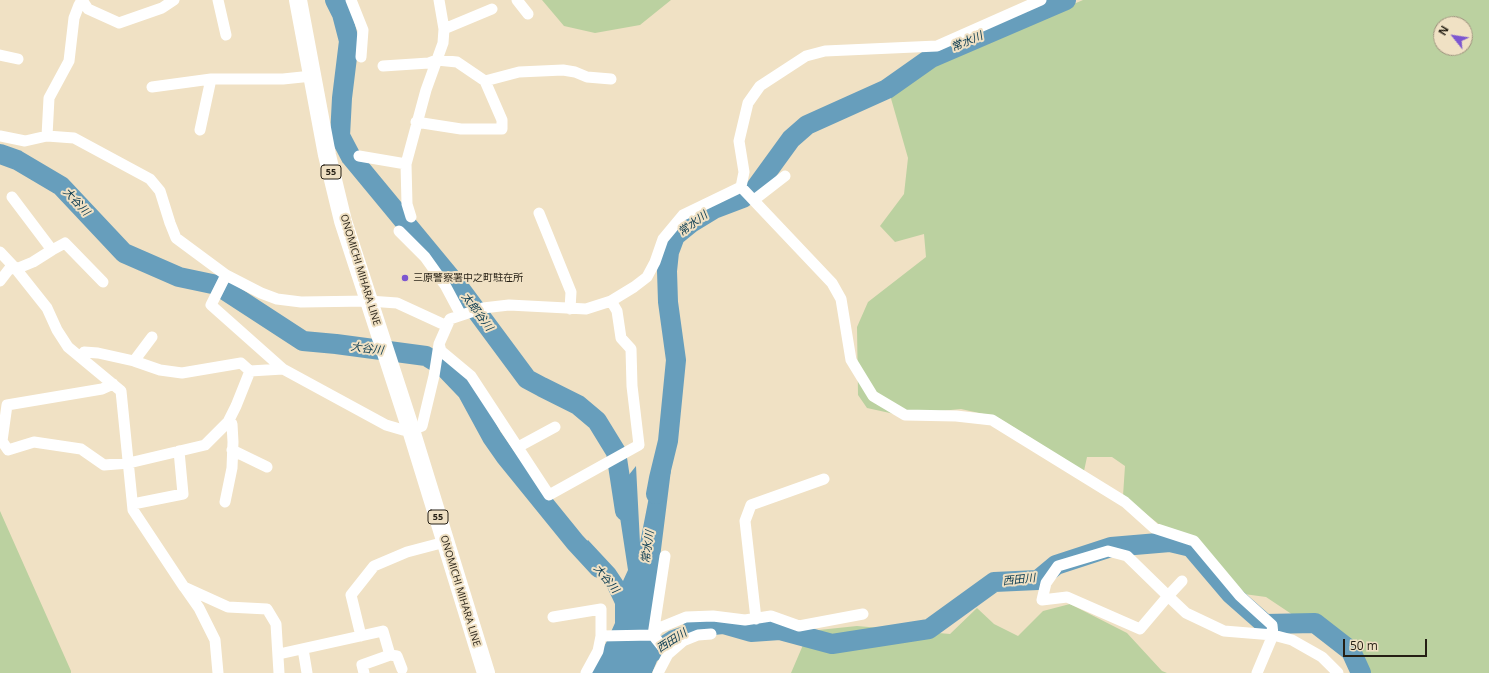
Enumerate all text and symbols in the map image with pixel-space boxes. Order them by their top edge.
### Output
north arrow [1433,16,1473,56]
text: N [1434,23,1452,38]
water label: 常水川 [949,29,985,55]
road number: 55 [321,165,341,179]
water label: 大谷川 [60,185,92,219]
water label: 常水川 [676,209,710,239]
street label: ONOMICHI MIHARA LINE [337,213,383,327]
place label: 三原警察署中之町駐在所 [413,272,523,284]
marker: 三原警察署中之町駐在所 [400,273,410,283]
water label: 太郎谷川 [458,290,496,334]
water label: 大谷川 [350,340,384,358]
road number: 55 [428,510,448,524]
water label: 常水川 [639,530,657,564]
street label: ONOMICHI MIHARA LINE [437,534,483,648]
water label: 大谷川 [590,562,622,596]
water label: 西田川 [1002,572,1036,588]
water label: 西田川 [655,626,689,656]
scale bar [1345,631,1429,657]
text: 50 m [1350,637,1378,654]

